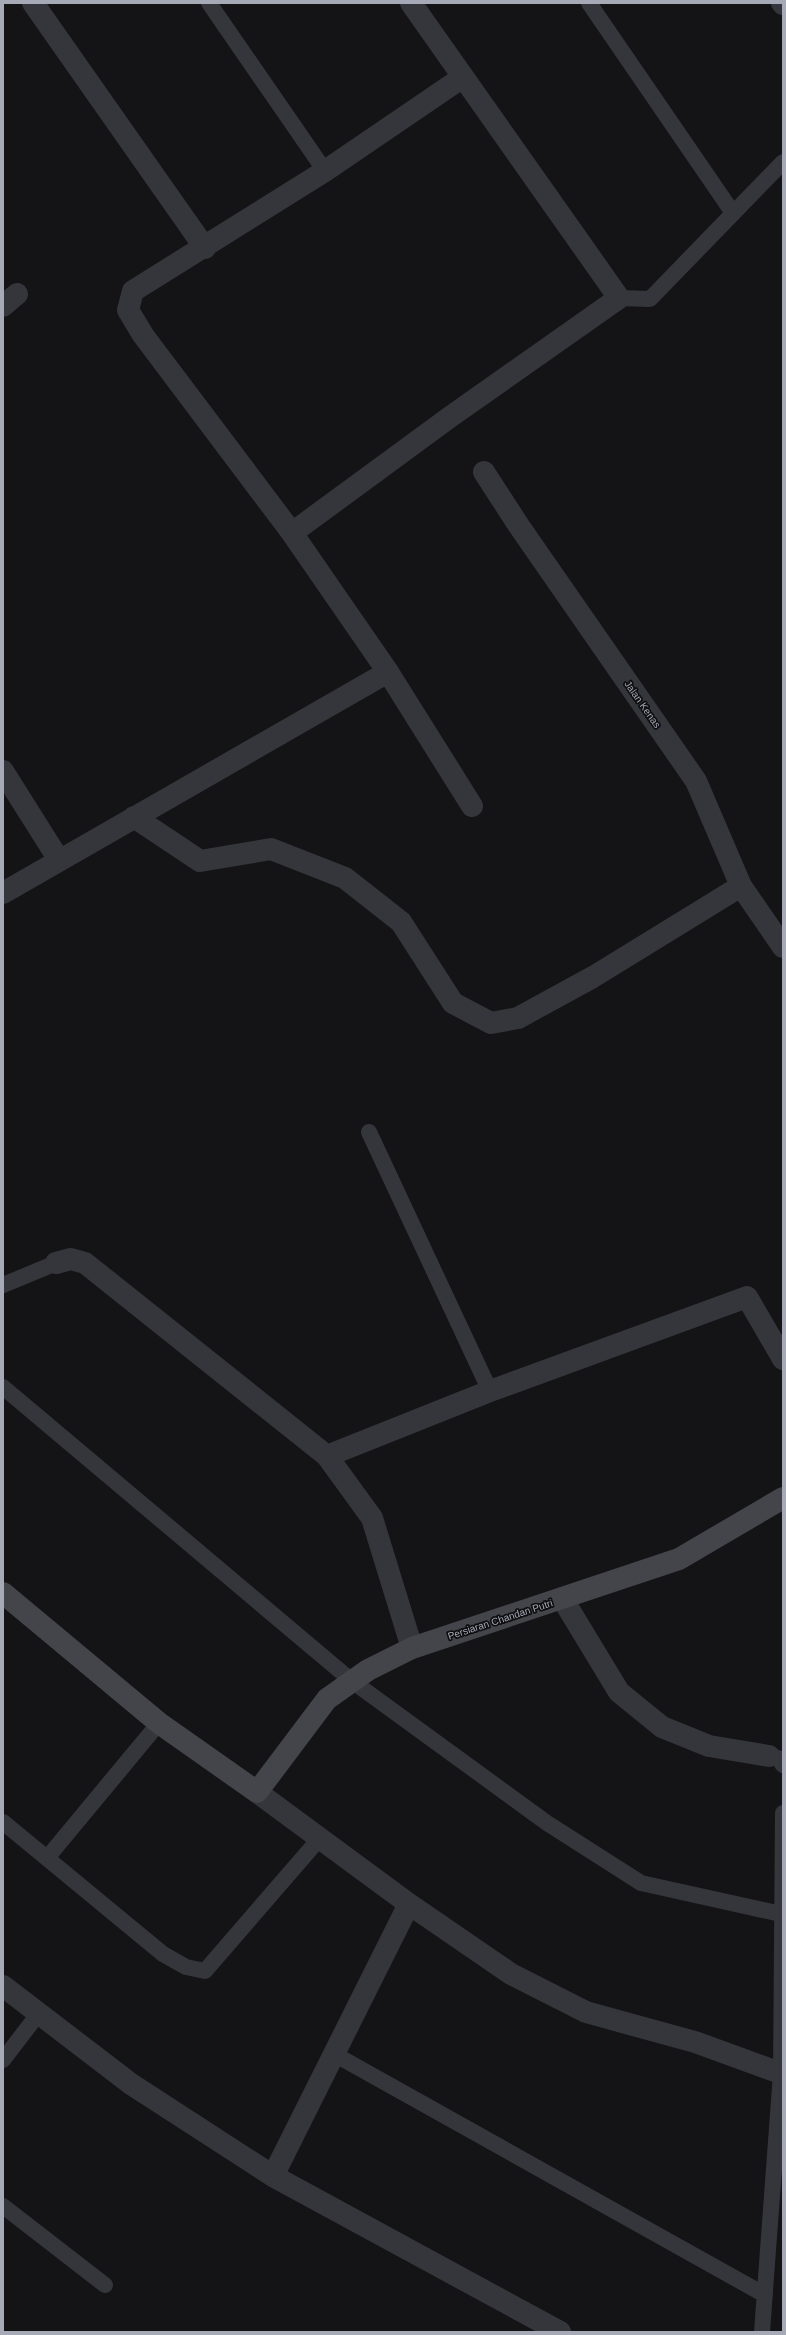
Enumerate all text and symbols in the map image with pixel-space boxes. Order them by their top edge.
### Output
street label: Jalan Kenas [622,679,663,730]
street label: Persiaran Chandan Putri [446,1597,554,1642]

